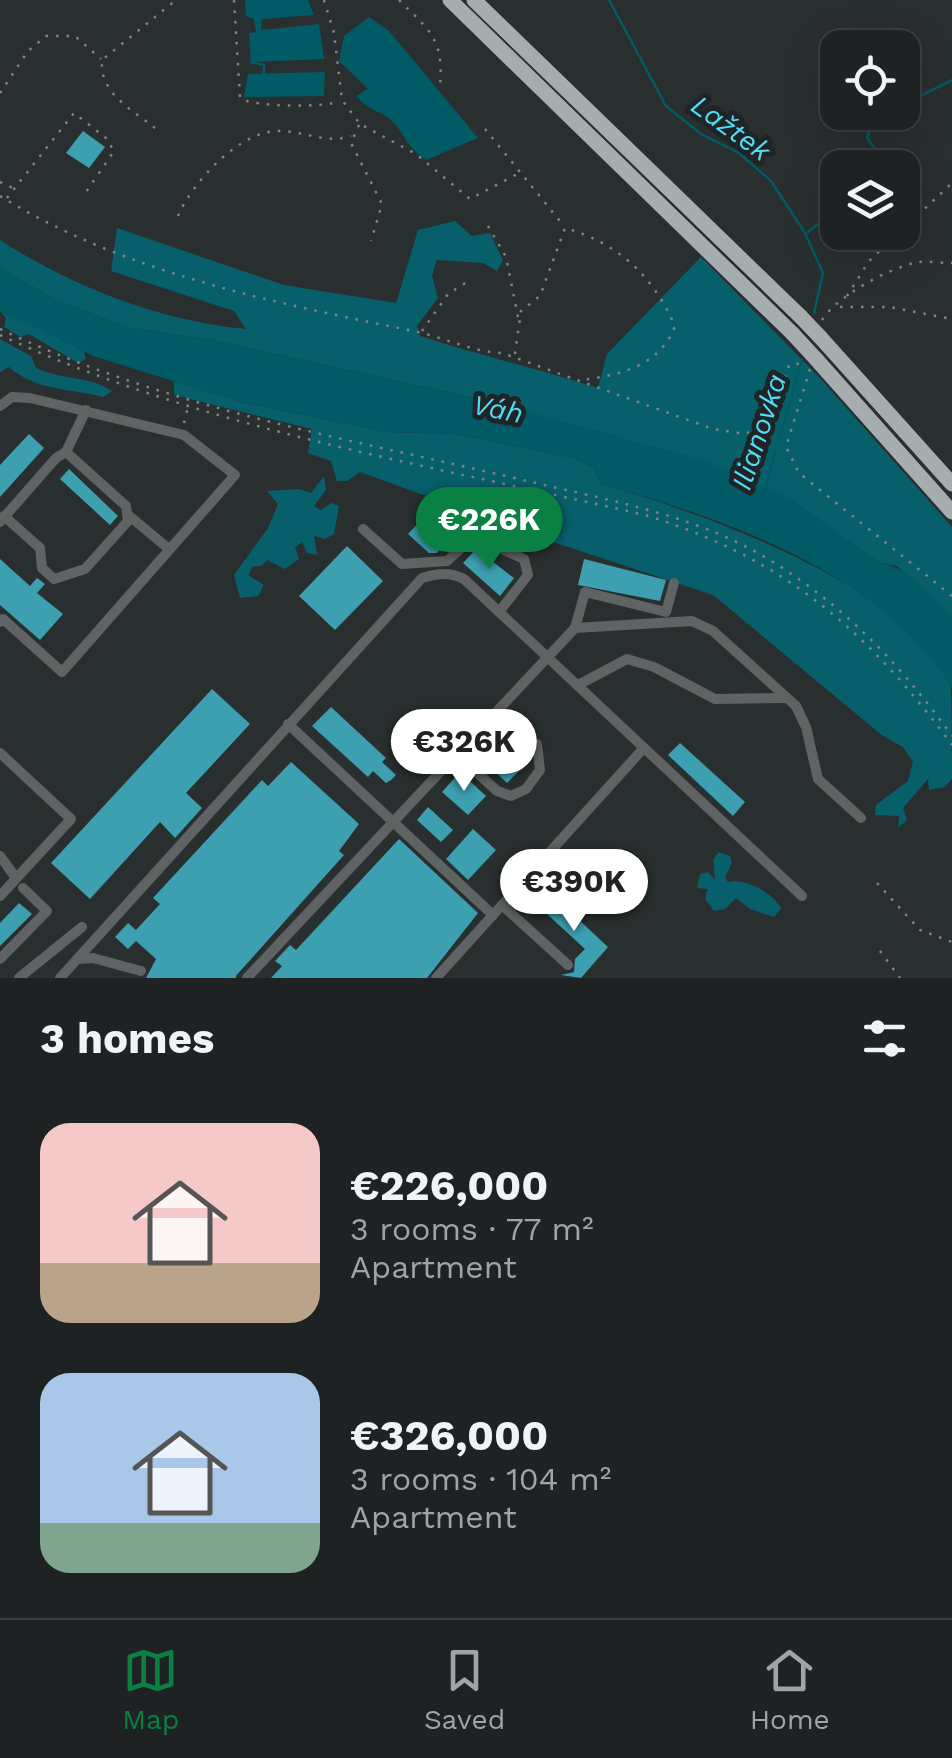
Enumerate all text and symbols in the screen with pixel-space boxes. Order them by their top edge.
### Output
map controls [820,30,920,250]
button: locate [820,30,920,130]
water label: Lažtek [685,88,778,168]
button: layers [820,150,920,250]
water label: Ilianovka [725,370,793,494]
water label: Váh [470,388,526,430]
pin: €226K [419,487,559,572]
text: €226K [438,500,540,538]
pin: €326K [394,709,534,794]
text: €326K [413,722,515,760]
pin: €390K [504,849,644,934]
text: €390K [522,862,626,900]
icon: filters [857,1011,912,1066]
text: 3 homes [40,1014,214,1063]
text: €226,000 [350,1161,548,1210]
icon: home [120,1163,240,1283]
text: 3 rooms · 77 m² [350,1210,594,1248]
text: Apartment [350,1248,517,1286]
text: €326,000 [350,1411,548,1460]
icon: home [120,1413,240,1533]
text: 3 rooms · 104 m² [350,1460,611,1498]
text: Apartment [350,1498,517,1536]
tab: Map [122,1643,179,1736]
tab: Saved [424,1643,505,1736]
tab: Home [750,1643,830,1736]

